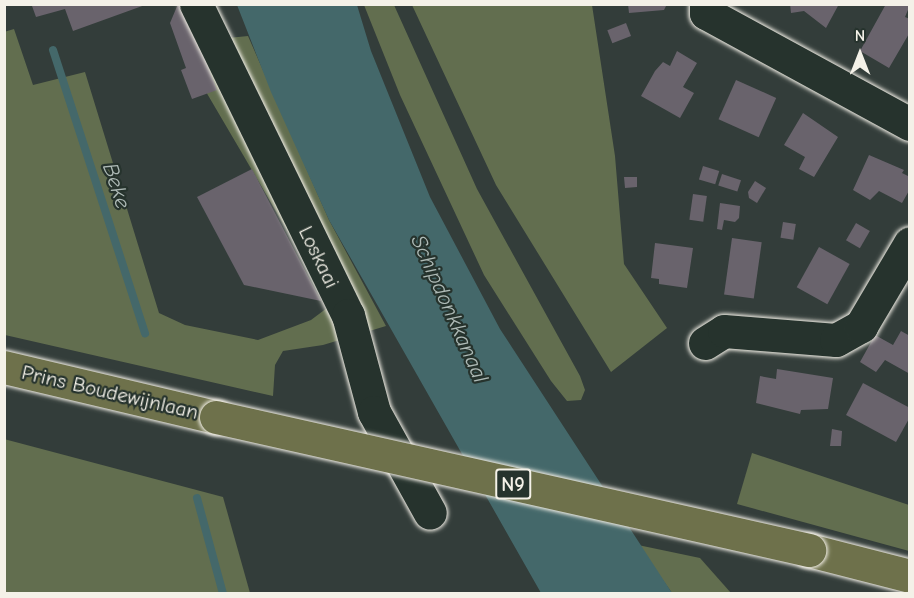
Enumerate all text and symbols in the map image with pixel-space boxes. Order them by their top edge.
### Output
north arrow [830,24,890,84]
text: N [855,27,865,45]
water label: Beke [96,160,136,212]
street label: Loskaai [293,222,345,292]
water label: Schipdonkkanaal [405,231,493,387]
street label: Prins Boudewijnlaan [19,359,201,425]
road number: N9 [495,467,531,501]

